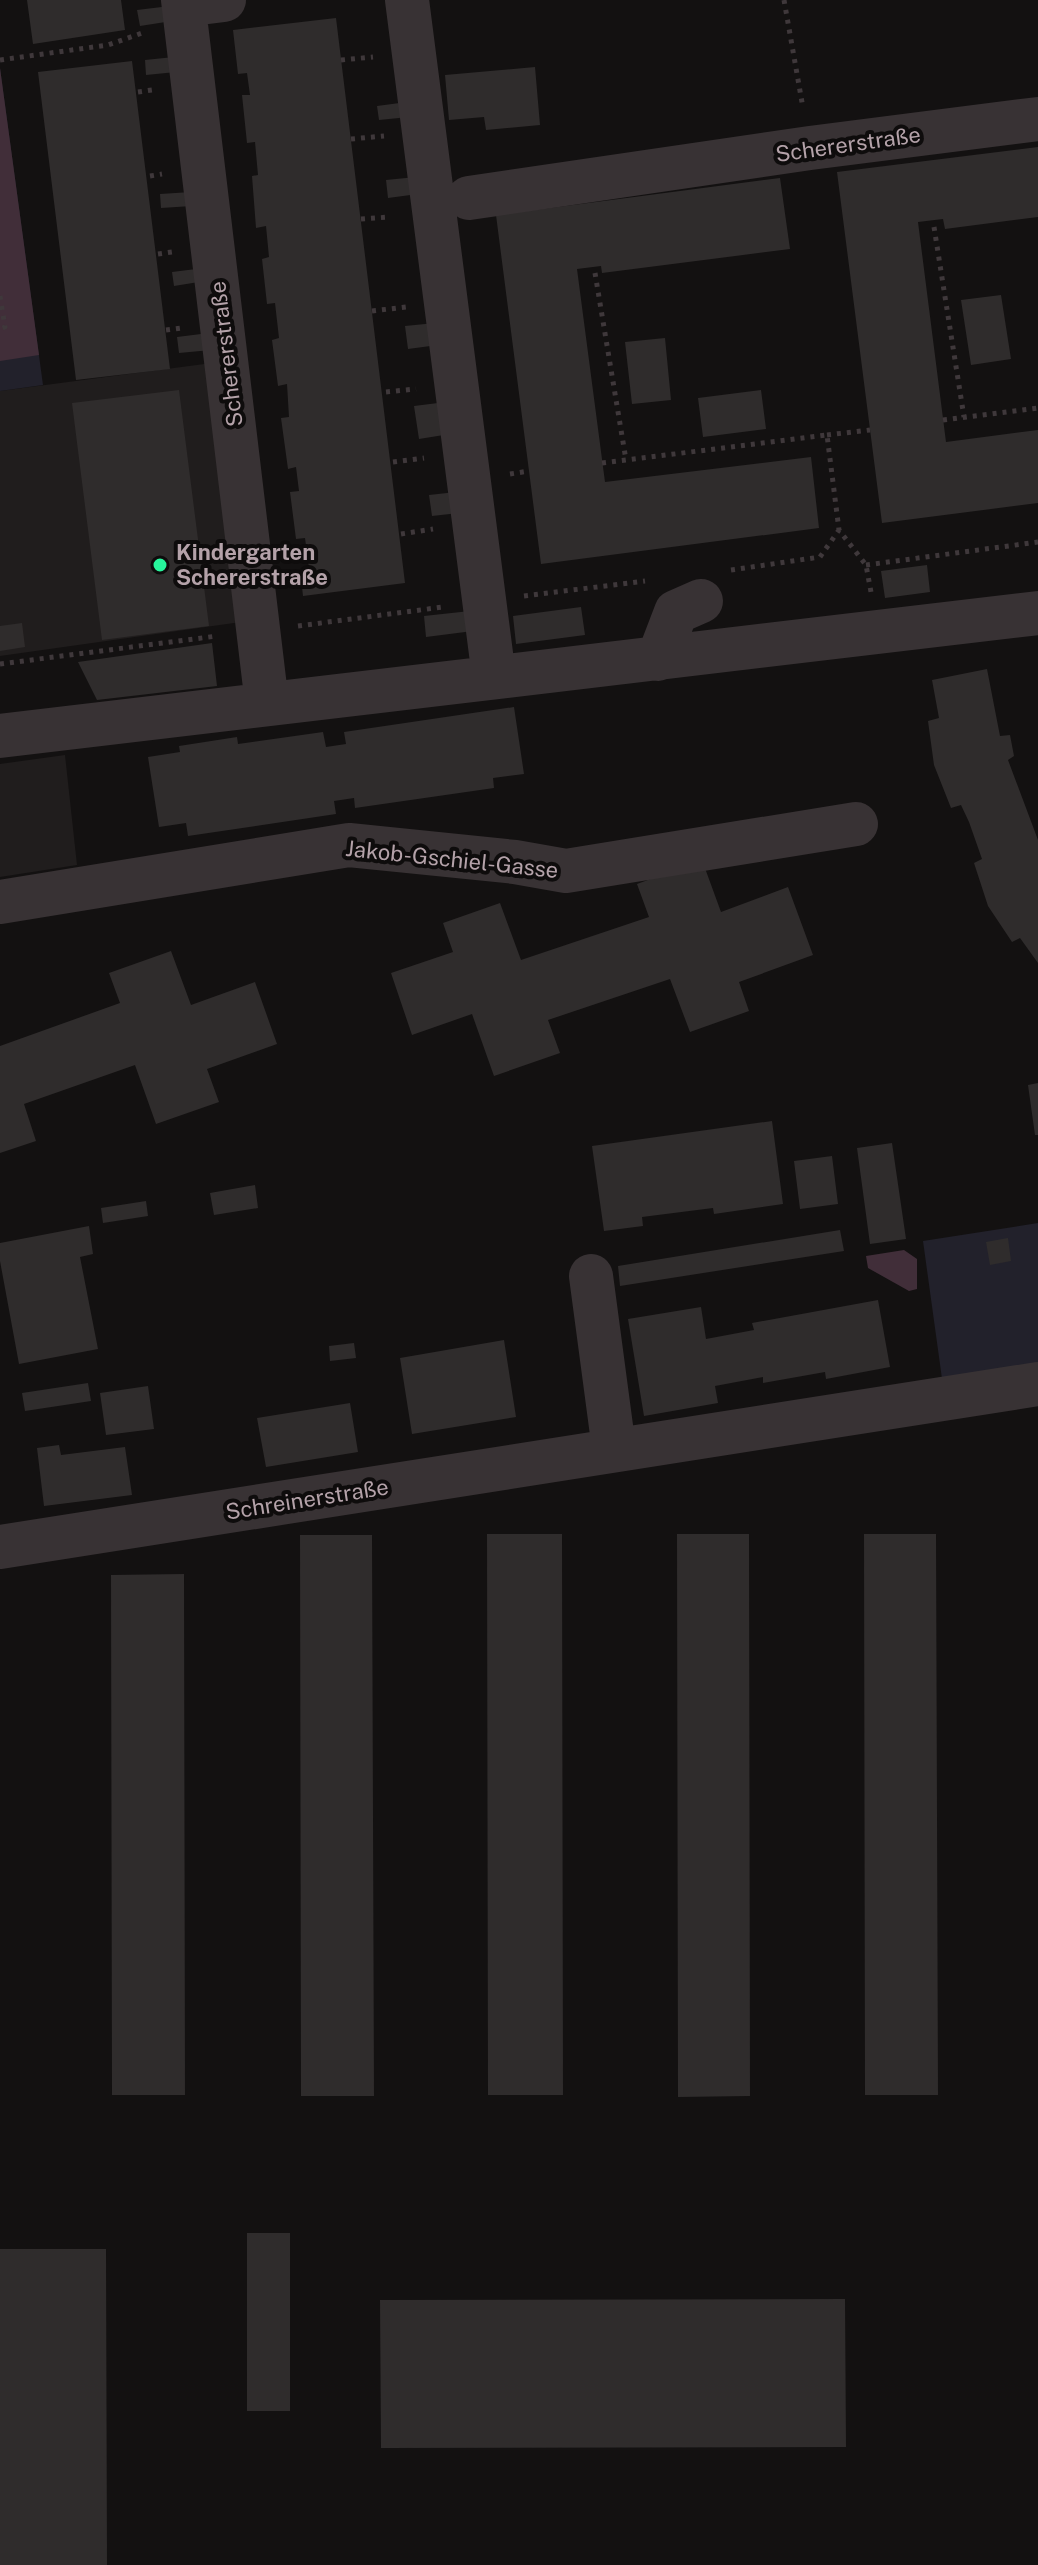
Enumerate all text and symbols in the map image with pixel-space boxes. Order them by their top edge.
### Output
street label: Schererstraße [774,121,922,167]
street label: Schererstraße [204,280,248,428]
place label: Kindergarten Schererstraße [176,539,328,590]
marker: Kindergarten Schererstraße [151,556,169,574]
street label: Jakob-Gschiel-Gasse [344,835,560,883]
street label: Schreinerstraße [224,1473,390,1525]

